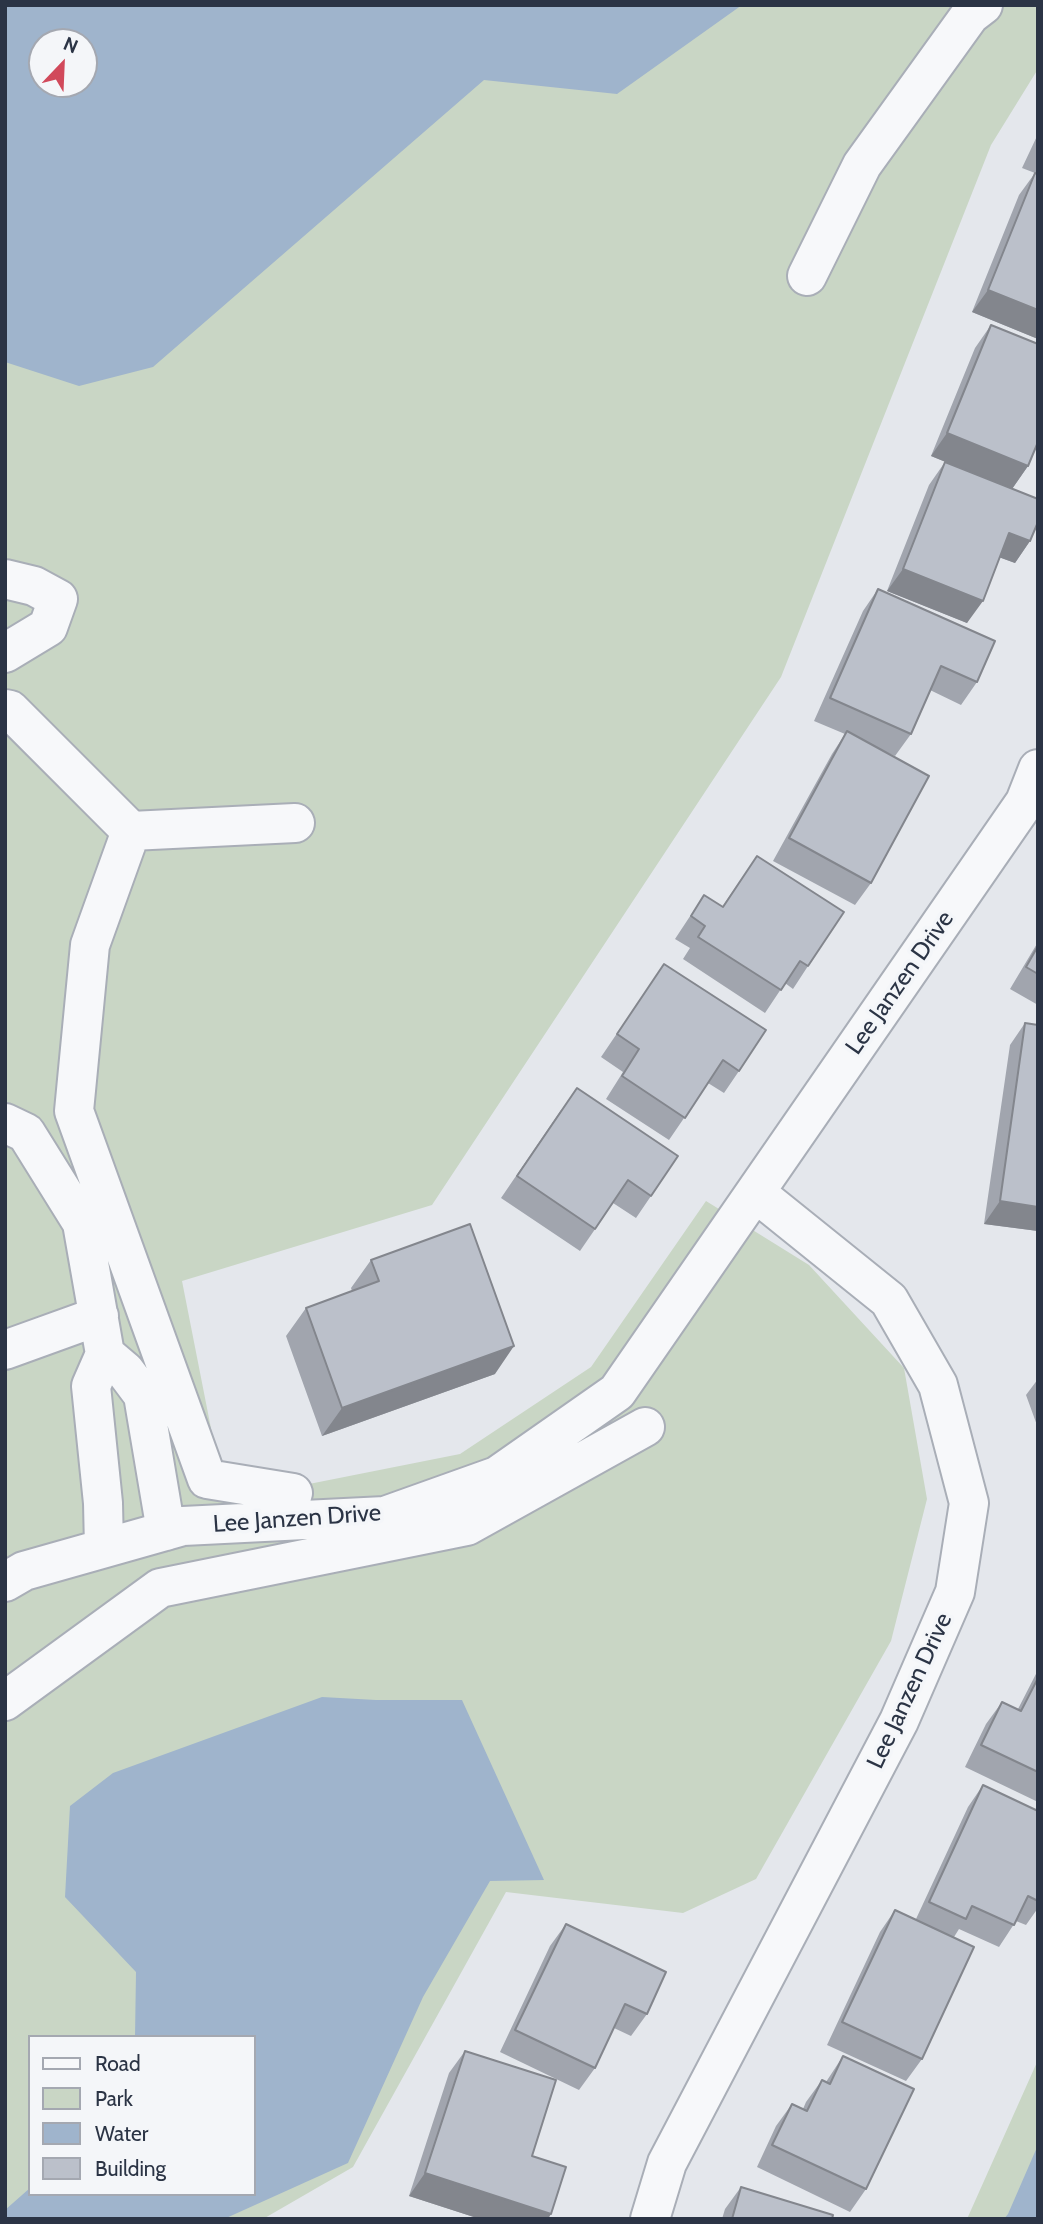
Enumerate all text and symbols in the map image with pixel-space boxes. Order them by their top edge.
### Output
north arrow [28,28,98,98]
text: N [60,32,81,58]
street label: Lee Janzen Drive [840,906,960,1060]
street label: Lee Janzen Drive [212,1499,382,1539]
street label: Lee Janzen Drive [861,1609,959,1773]
legend [28,2035,256,2196]
text: Road [95,2051,141,2076]
text: Park [95,2086,133,2111]
text: Water [95,2121,148,2146]
text: Building [95,2156,166,2181]

